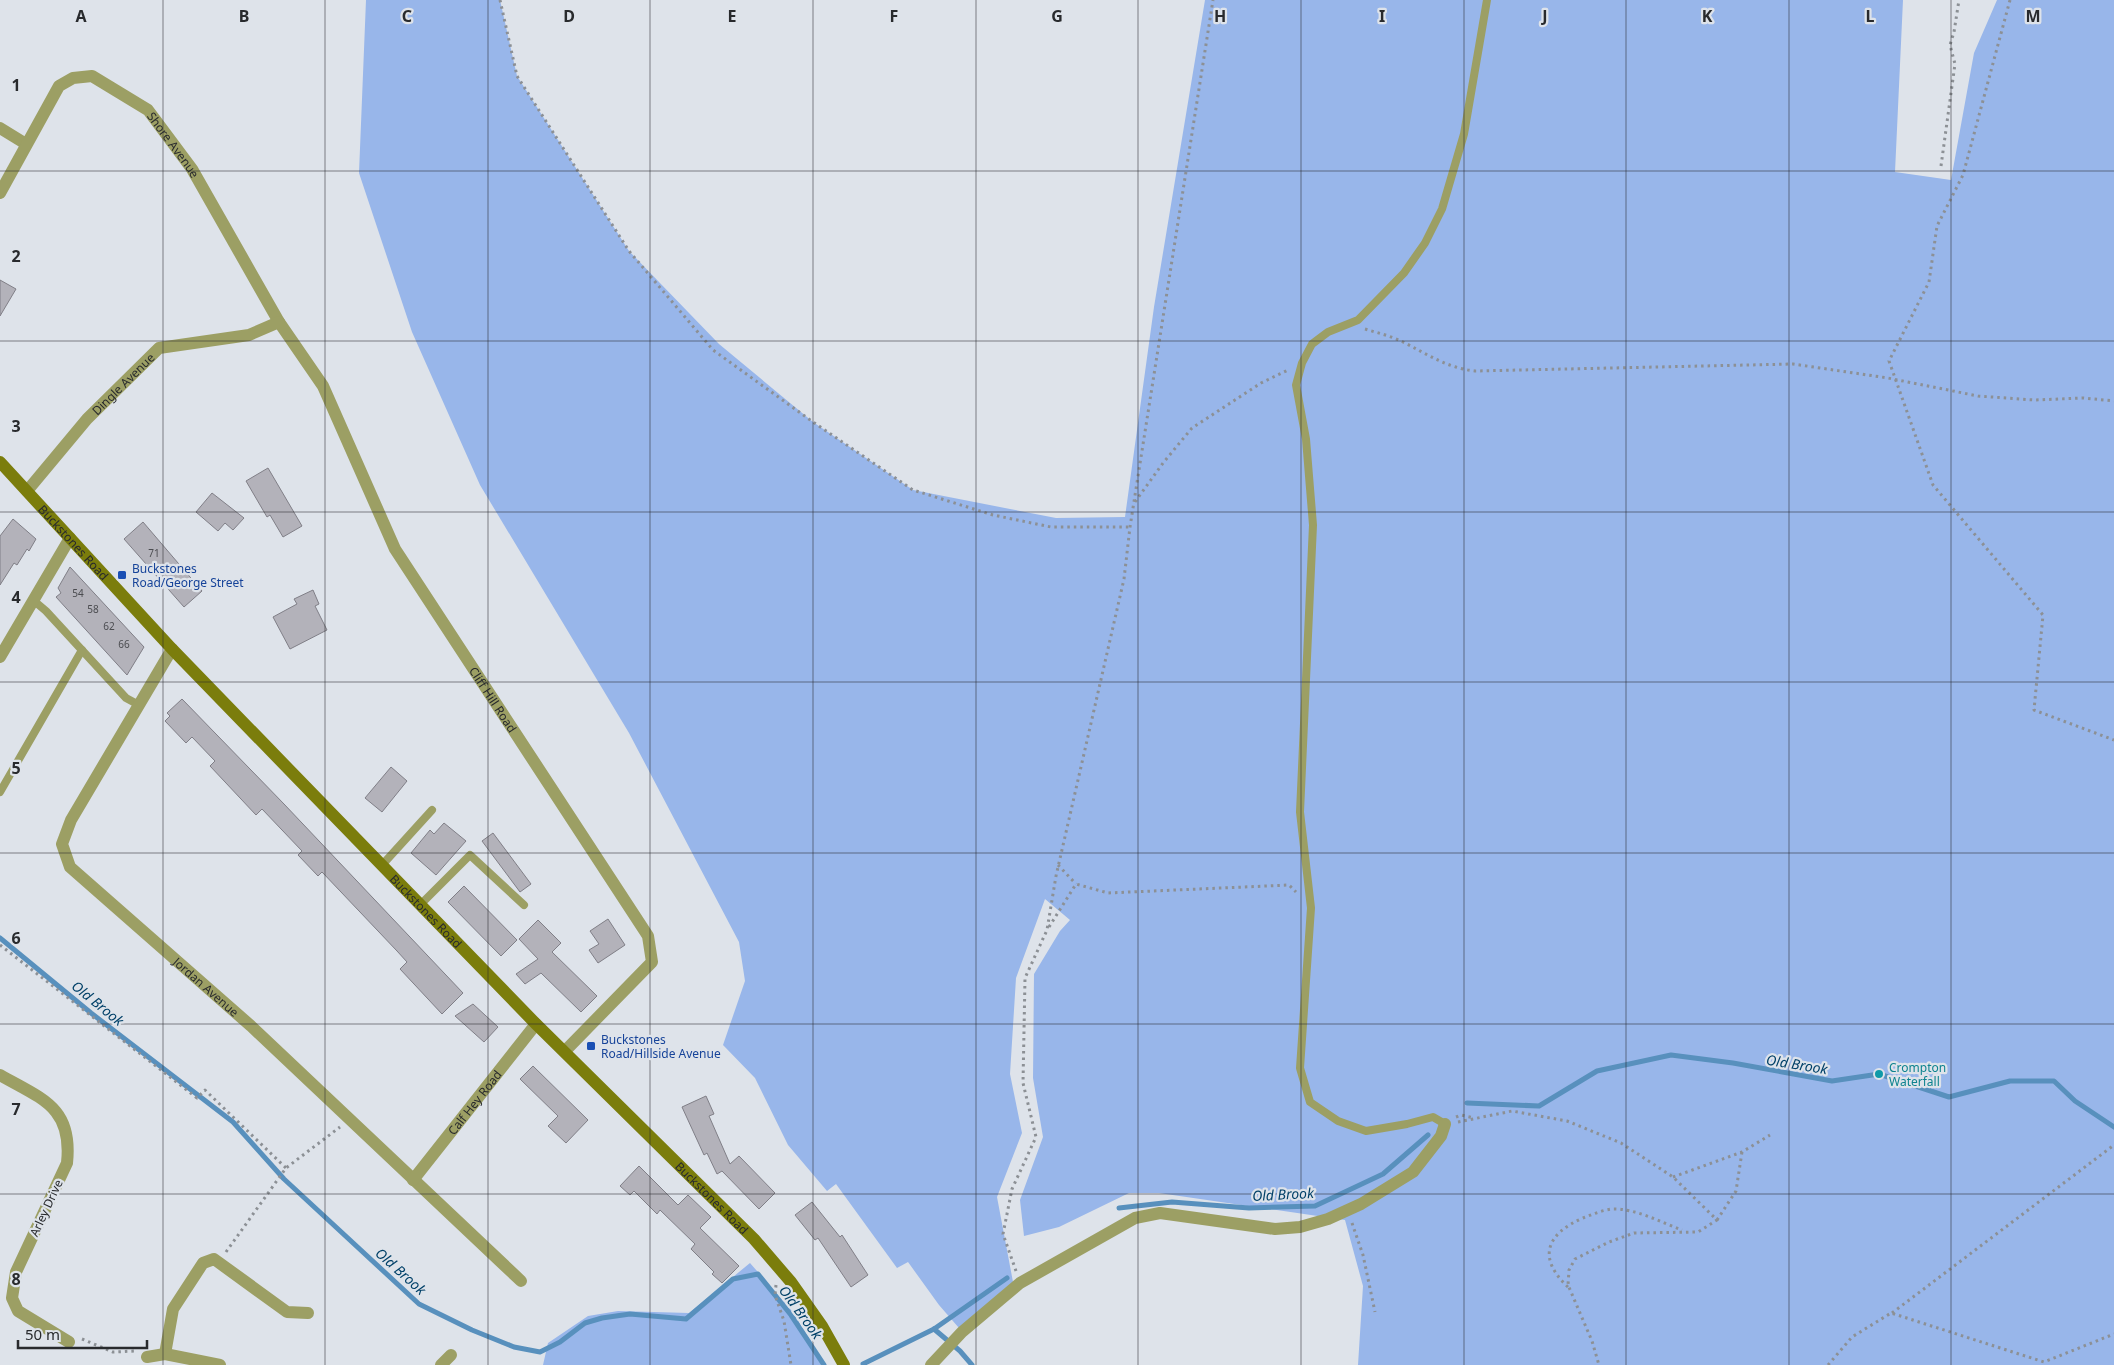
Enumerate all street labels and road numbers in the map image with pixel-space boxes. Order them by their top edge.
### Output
street label: Shore Avenue [144,108,204,181]
street label: Dingle Avenue [88,349,158,419]
street label: Buckstones Road [35,501,113,584]
street label: Cliff Hill Road [466,663,521,736]
street label: Buckstones Road [386,870,466,951]
street label: Jordan Avenue [169,953,243,1020]
street label: Calf Hey Road [443,1066,505,1138]
street label: Buckstones Road [672,1158,752,1238]
street label: Arley Drive [25,1176,67,1239]

